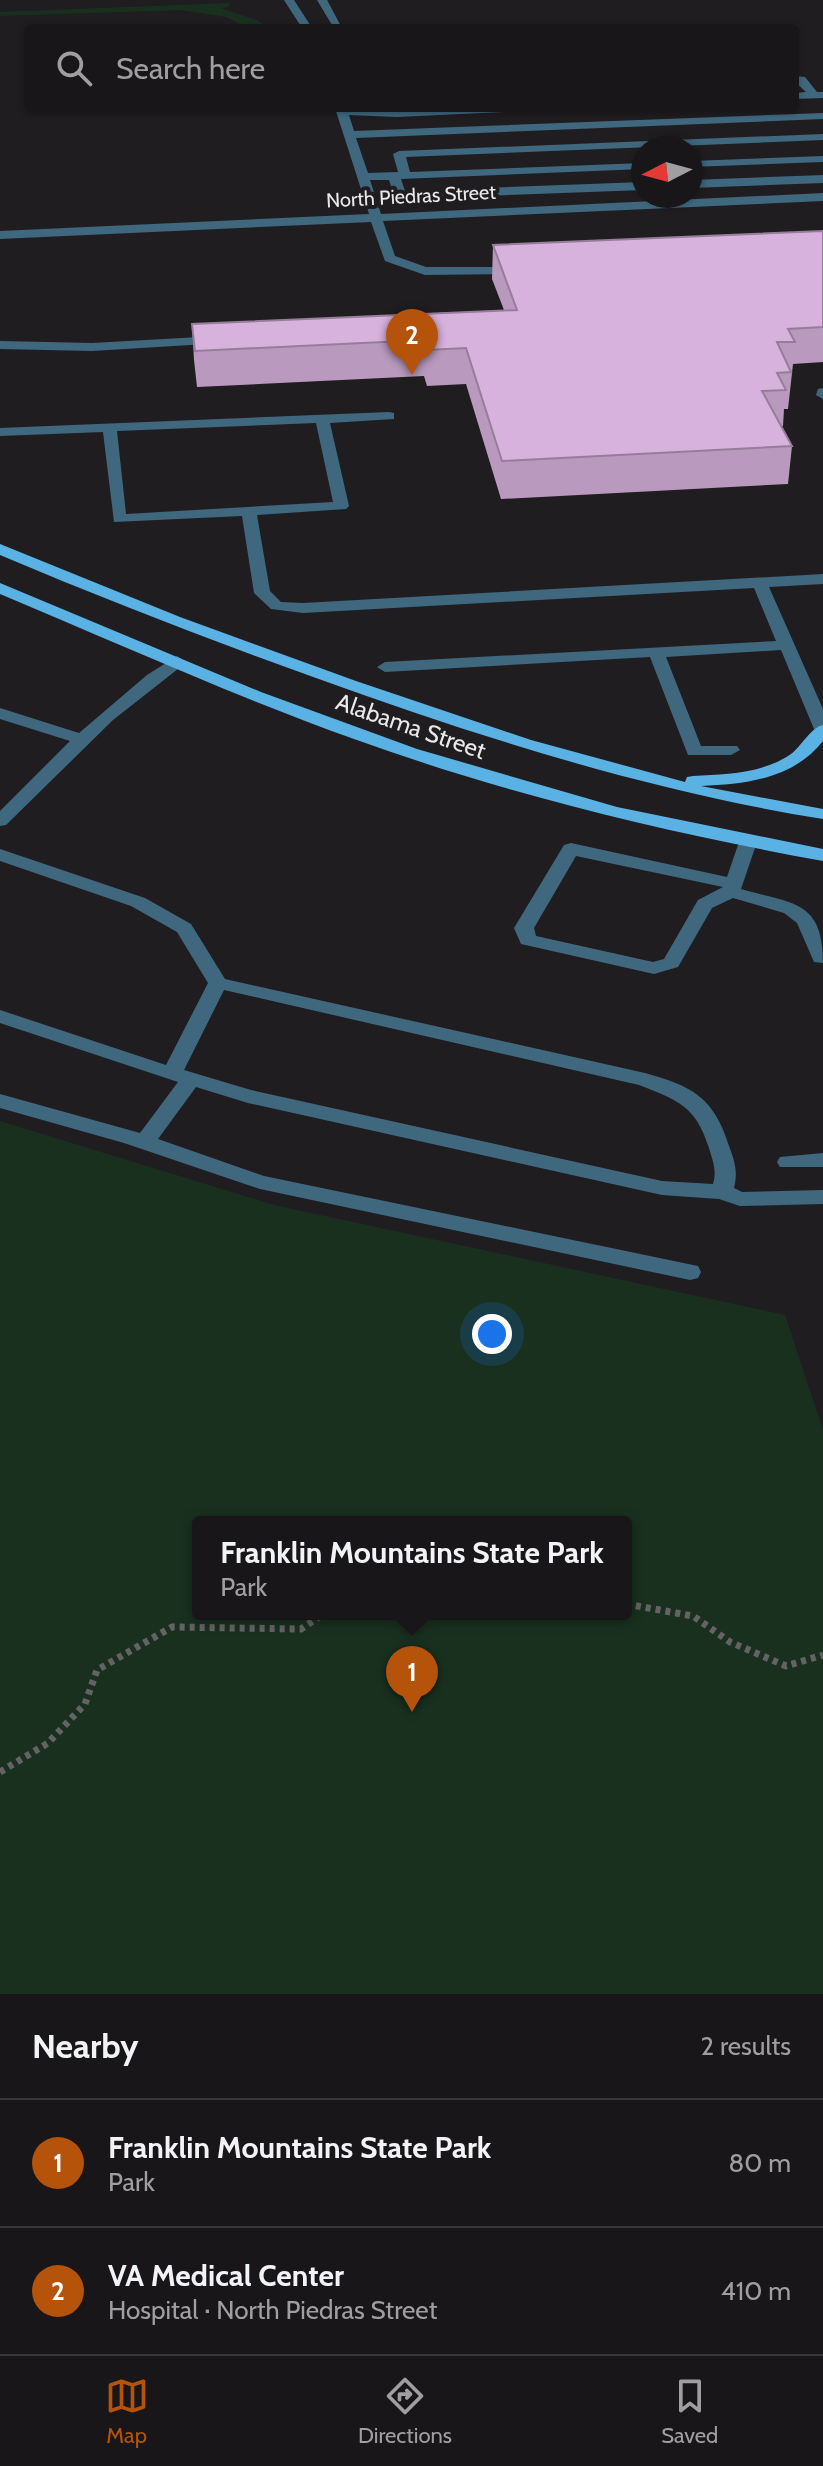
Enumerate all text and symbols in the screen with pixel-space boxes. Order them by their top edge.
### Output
search box [24,24,799,112]
icon: search [52,46,96,90]
text: Search here [116,50,265,87]
north arrow [631,136,703,208]
street label: North Piedras Street [325,180,497,212]
pin: 2 [386,309,438,375]
street label: Alabama Street [332,687,490,765]
your location [472,1314,512,1354]
popup [192,1516,632,1620]
text: Franklin Mountains State Park [220,1534,604,1571]
text: Park [220,1571,267,1603]
pin: 1 [386,1646,438,1712]
text: Nearby [32,2025,139,2067]
text: 2 results [700,2030,791,2062]
text: Franklin Mountains State Park [108,2129,491,2166]
text: 1 [53,2147,63,2179]
text: 80 m [728,2147,791,2179]
text: Park [108,2166,155,2198]
text: VA Medical Center [108,2257,344,2294]
text: 2 [51,2275,65,2307]
text: 410 m [721,2275,791,2307]
text: Hospital · North Piedras Street [108,2294,437,2326]
tab: Map [105,2374,149,2449]
tab: Directions [358,2374,452,2449]
tab: Saved [661,2374,718,2449]

